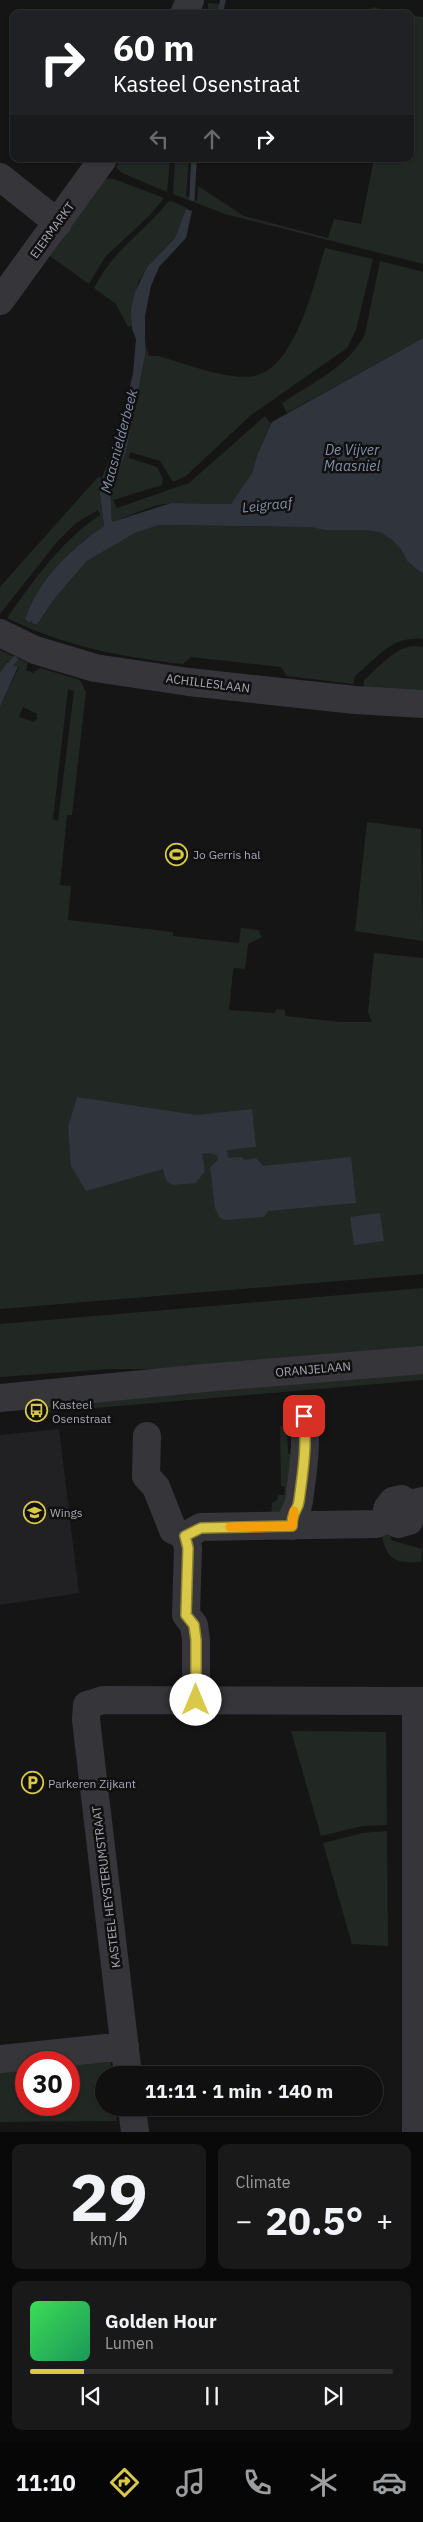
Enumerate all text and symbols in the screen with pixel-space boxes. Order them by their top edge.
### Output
text: 60 m [113,25,195,71]
icon: right [30,30,95,95]
text: Kasteel Osenstraat [113,69,300,98]
icon: left [145,125,173,153]
icon: ahead [198,125,226,153]
icon: right [251,125,279,153]
street label: EIERMARKT [27,199,77,261]
water label: Maasnielderbeek [97,387,142,495]
water label: De Vijver Maasniel [324,441,380,475]
water label: Leigraaf [241,493,295,517]
street label: ACHILLESLAAN [165,670,251,696]
sports icon: Jo Gerris hal [165,842,189,866]
place label: Jo Gerris hal [193,847,261,862]
street label: ORANJELAAN [275,1358,351,1380]
pin [283,1395,325,1437]
place label: Kasteel Osenstraat [52,1397,111,1426]
bus stop icon: Kasteel Osenstraat [24,1399,48,1423]
icon: arrive [290,1402,318,1430]
school or university icon: Wings [22,1500,46,1524]
place label: Wings [50,1505,83,1520]
position arrow [169,1673,221,1725]
parking icon: Parkeren Zijkant [20,1771,44,1795]
place label: Parkeren Zijkant [48,1776,136,1791]
street label: KASTEEL HEYSTERUMSTRAAT [89,1805,123,1969]
speed limit sign: 30 [15,2051,80,2116]
text: 11:11 · 1 min · 140 m [145,2079,333,2103]
text: 29 [70,2154,148,2239]
text: Climate [236,2172,291,2192]
text: 20.5° [265,2196,363,2245]
text: − [236,2202,252,2239]
text: + [376,2202,393,2239]
text: km/h [90,2229,128,2249]
text: Golden Hour [105,2309,217,2333]
text: Lumen [105,2333,154,2353]
icon: previous [77,2382,105,2410]
icon: pause [198,2382,226,2410]
icon: next [319,2382,347,2410]
icon: directions [107,2465,142,2500]
icon: music [173,2465,208,2500]
icon: phone [240,2465,275,2500]
icon: climate [306,2465,341,2500]
icon: car [372,2465,407,2500]
text: 11:10 [16,2468,76,2497]

